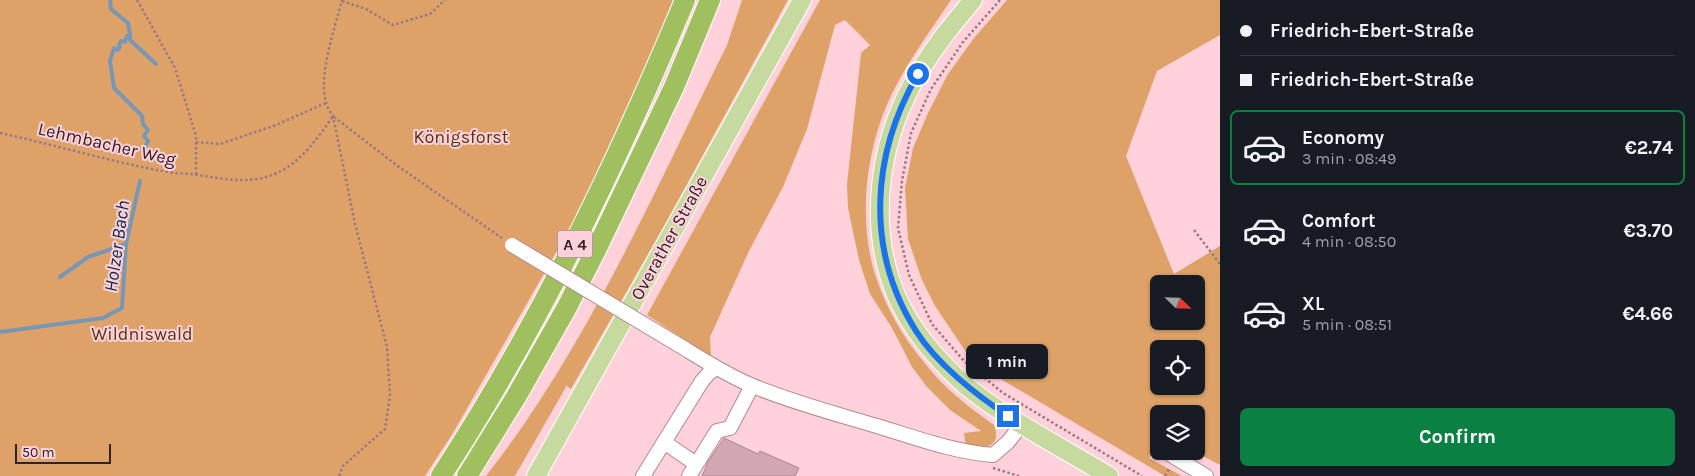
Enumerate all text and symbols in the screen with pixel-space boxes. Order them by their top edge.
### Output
text: Friedrich-Ebert-Straße [1270,20,1474,42]
route start [907,63,929,85]
text: Friedrich-Ebert-Straße [1270,69,1474,91]
street label: Lehmbacher Weg [36,117,178,171]
icon: car [1242,125,1287,170]
park label: Königsforst [414,126,509,148]
text: Economy [1302,127,1384,149]
text: €2.74 [1625,137,1673,159]
text: 3 min · 08:49 [1302,149,1396,168]
street label: Overather Straße [626,172,712,304]
water label: Holzer Bach [100,199,134,293]
icon: car [1242,208,1287,253]
text: Comfort [1302,210,1376,232]
text: €3.70 [1624,220,1673,242]
road number: A 4 [558,230,592,258]
text: 4 min · 08:50 [1302,232,1396,251]
north arrow [1150,275,1205,330]
map controls [1150,275,1205,460]
icon: car [1242,291,1287,336]
text: XL [1302,293,1324,315]
text: €4.66 [1623,303,1673,325]
text: 5 min · 08:51 [1302,315,1392,334]
park label: Wildniswald [91,323,193,345]
button: locate [1150,340,1205,395]
callout: 1 min [967,344,1049,378]
text: 1 min [987,352,1027,371]
route end [997,405,1019,427]
button: layers [1150,405,1205,460]
button: Confirm [1240,408,1675,466]
scale bar [15,441,111,464]
text: 50 m [22,444,55,461]

